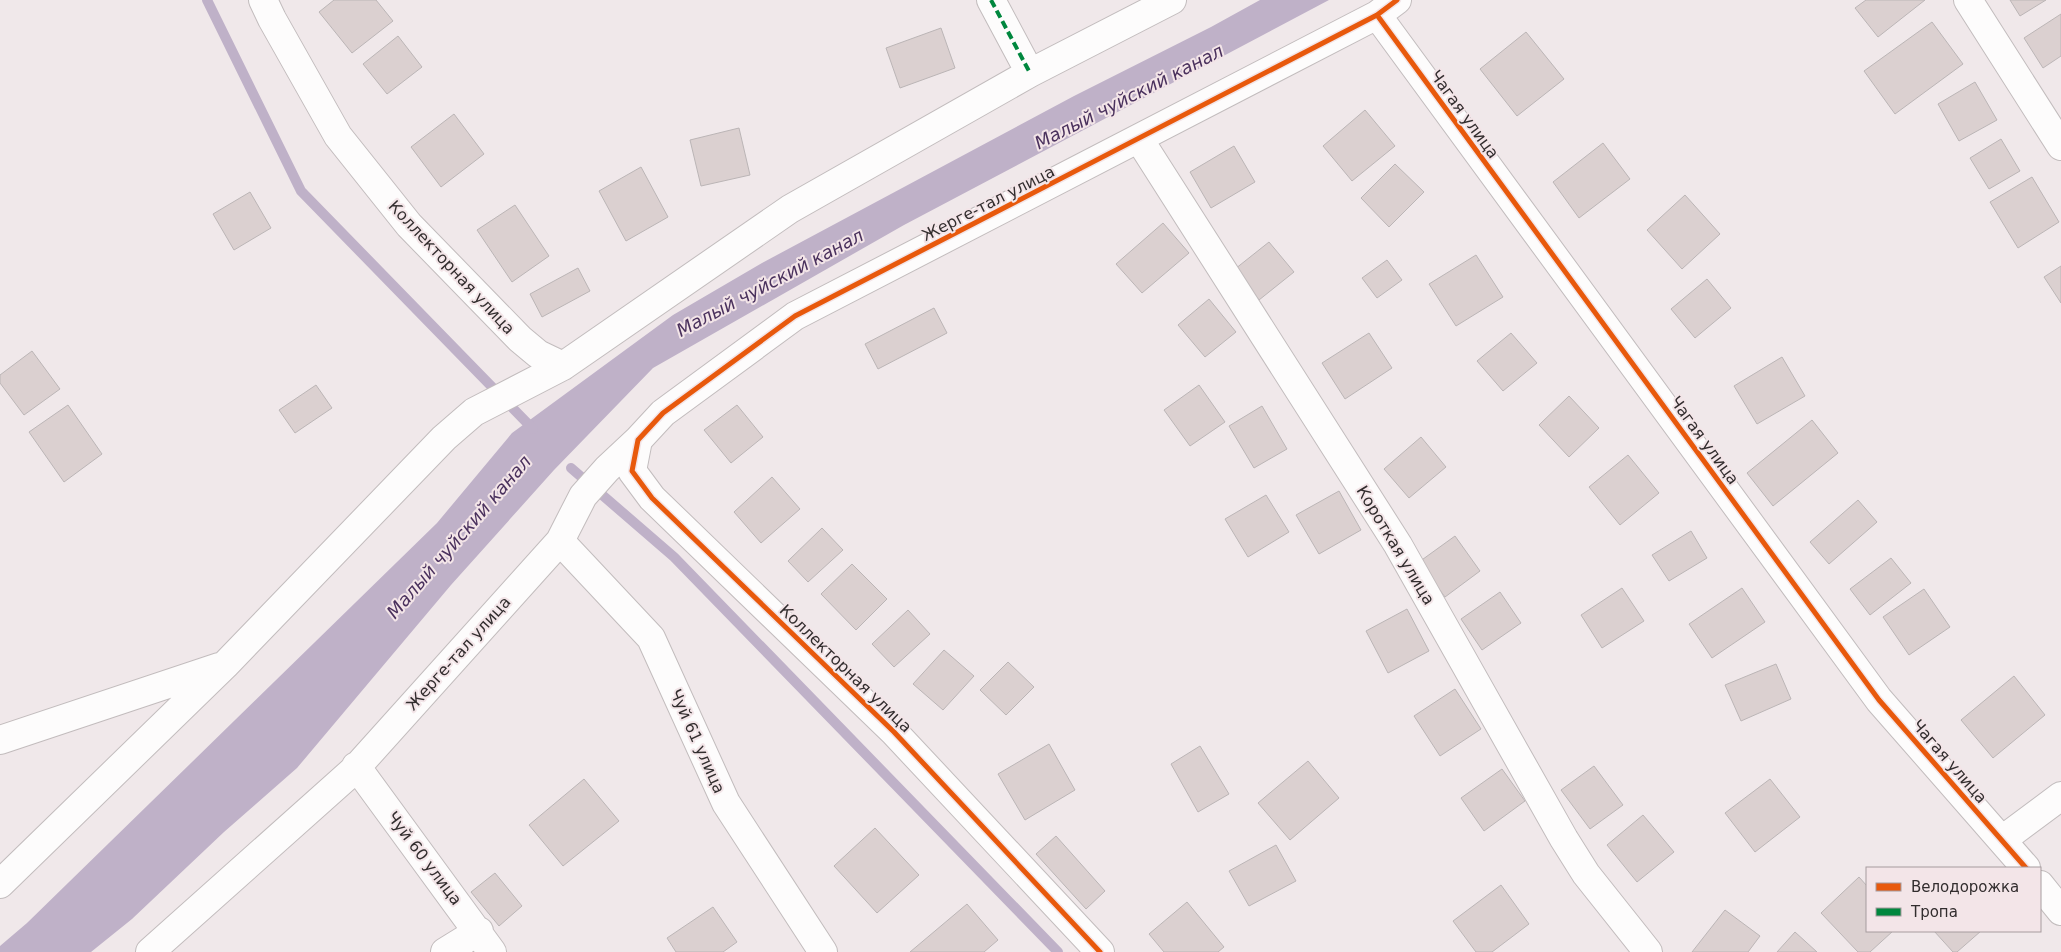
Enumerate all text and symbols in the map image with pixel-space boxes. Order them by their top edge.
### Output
water label: Малый чуйский канал [1031,40,1227,153]
street label: Чагая улица [1426,66,1503,162]
street label: Жерге-тал улица [919,162,1058,245]
street label: Коллекторная улица [385,196,519,338]
water label: Малый чуйский канал [673,224,867,341]
street label: Чагая улица [1666,392,1743,488]
water label: Малый чуйский канал [382,451,535,622]
street label: Короткая улица [1353,482,1439,608]
street label: Жерге-тал улица [402,593,514,714]
street label: Коллекторная улица [776,600,916,736]
street label: Чуй 61 улица [666,686,729,796]
street label: Чагая улица [1908,716,1991,807]
street label: Чуй 60 улица [383,808,466,909]
legend [1866,867,2041,932]
text: Велодорожка [1911,878,2019,896]
text: Тропа [1910,903,1958,921]

